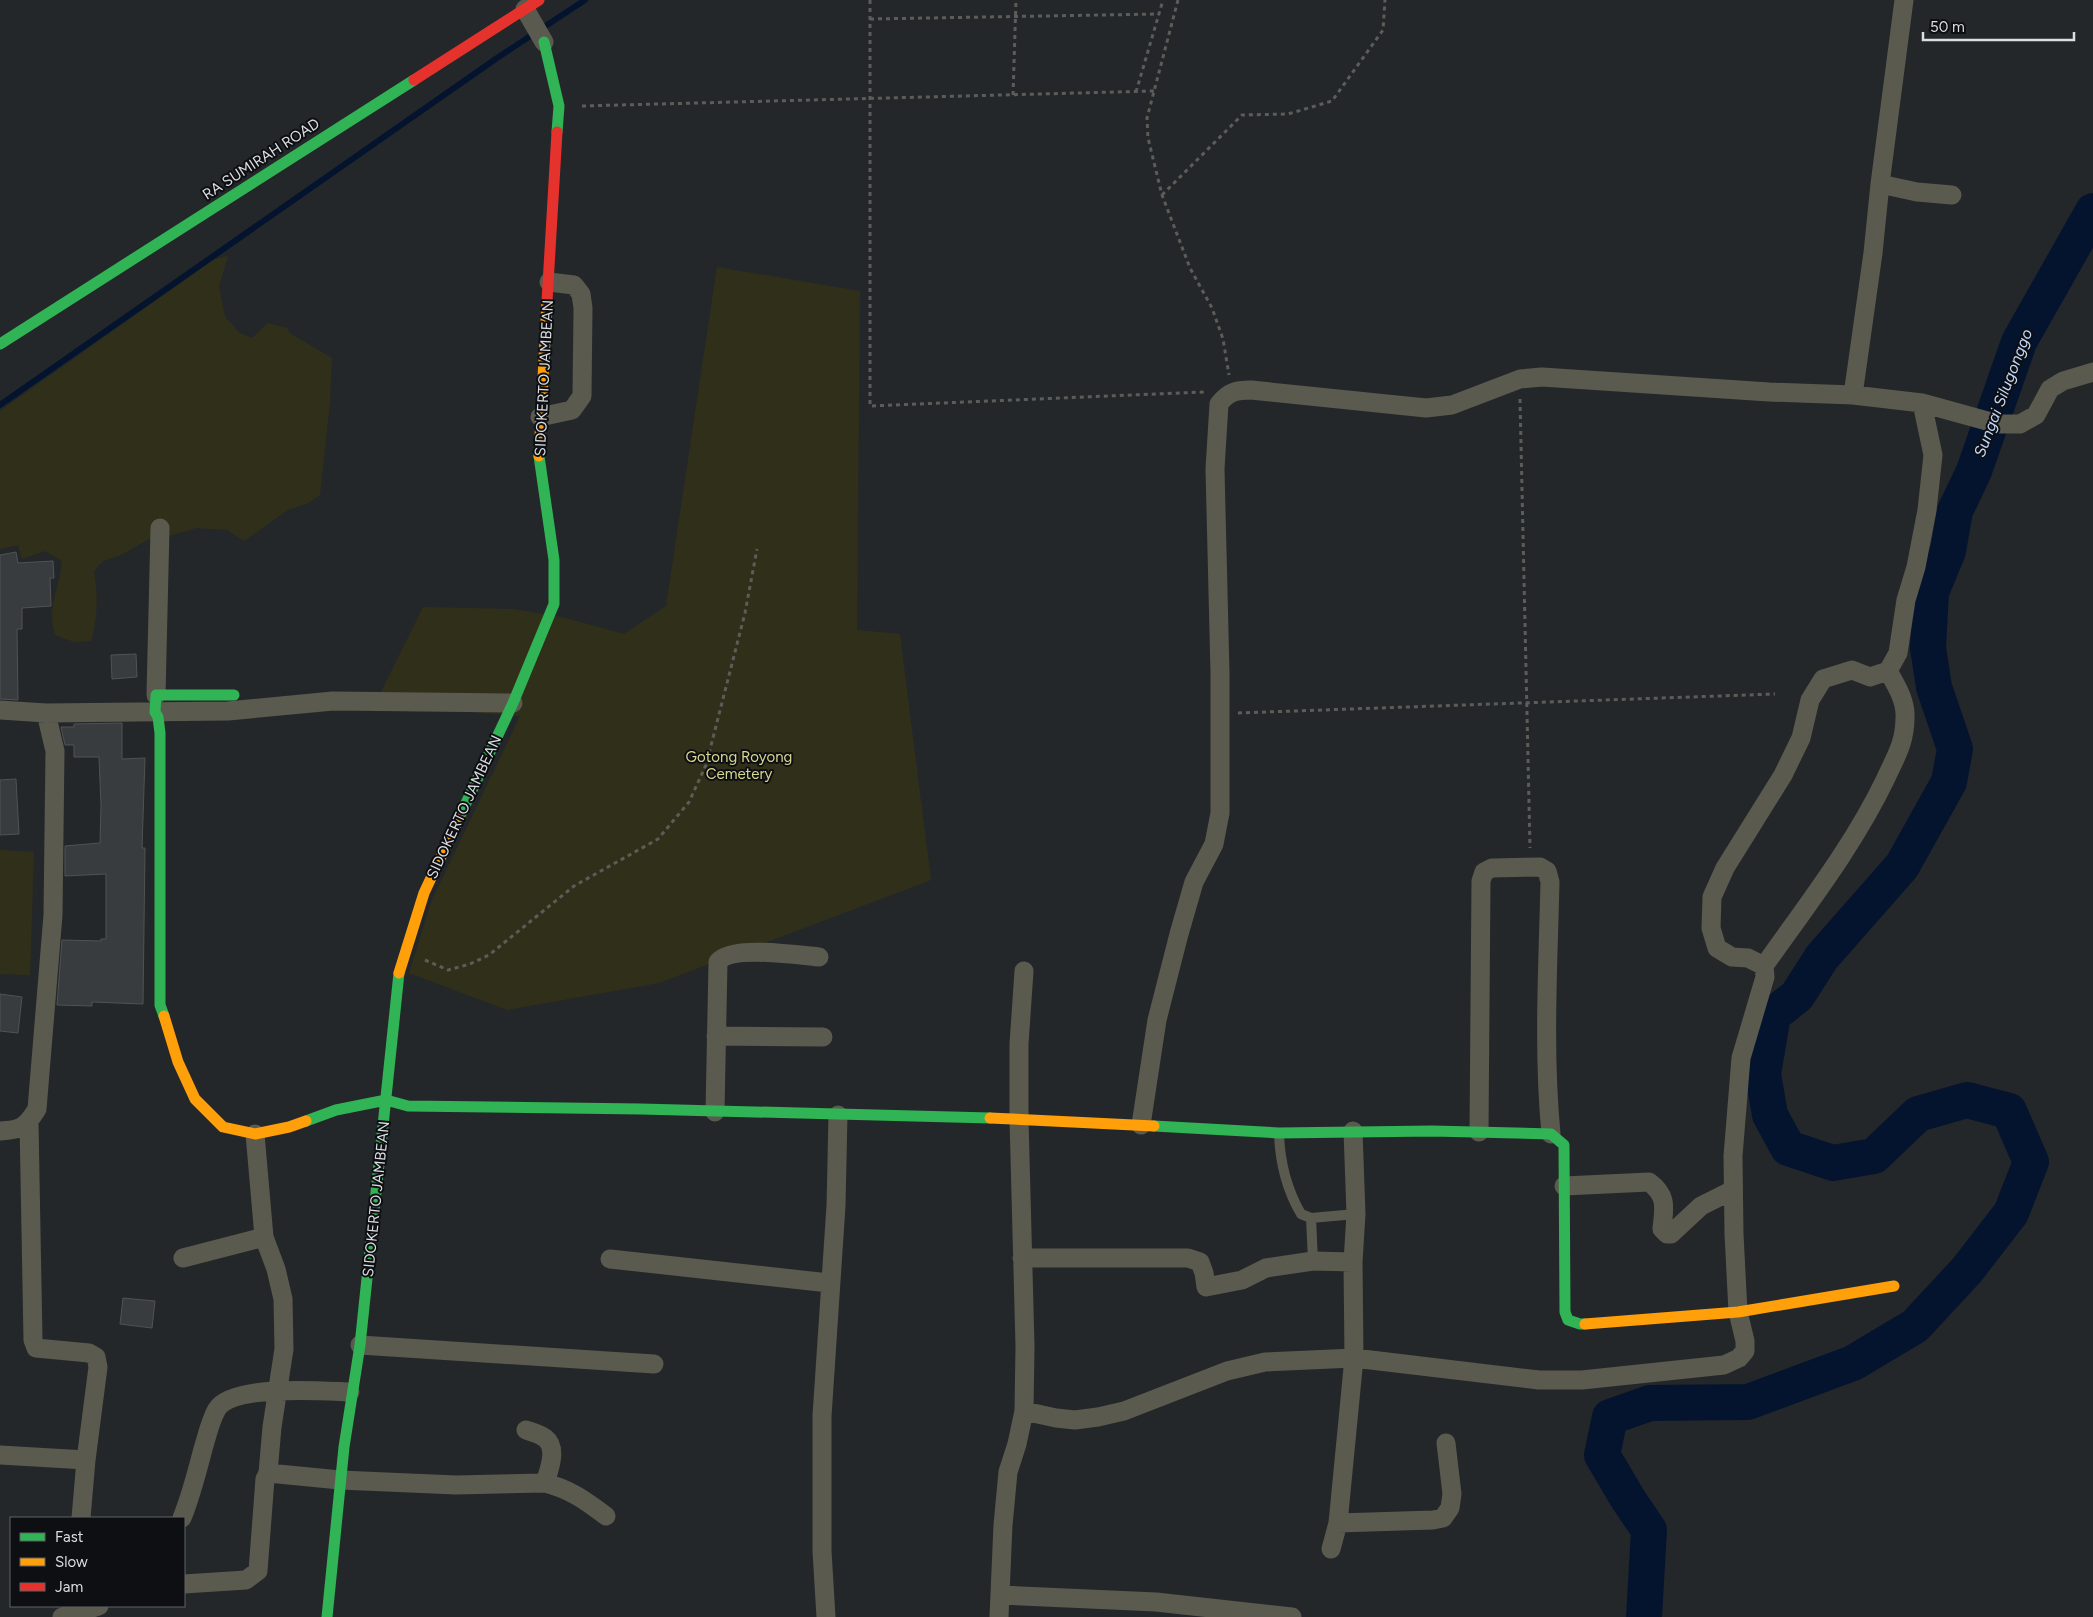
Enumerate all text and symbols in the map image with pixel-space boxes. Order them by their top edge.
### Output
scale bar [1923,10,2074,42]
text: 50 m [1930,18,1965,36]
street label: RA SUMIRAH ROAD [199,114,323,204]
street label: SIDOKERTO JAMBEAN [531,299,557,457]
water label: Sungai Silugonggo [1970,326,2036,460]
street label: SIDOKERTO JAMBEAN [423,732,505,882]
park label: Gotong Royong Cemetery [686,748,792,783]
street label: SIDOKERTO JAMBEAN [359,1120,393,1278]
legend [10,1517,185,1607]
text: Fast [55,1528,84,1546]
text: Slow [55,1553,88,1571]
text: Jam [55,1578,83,1596]

